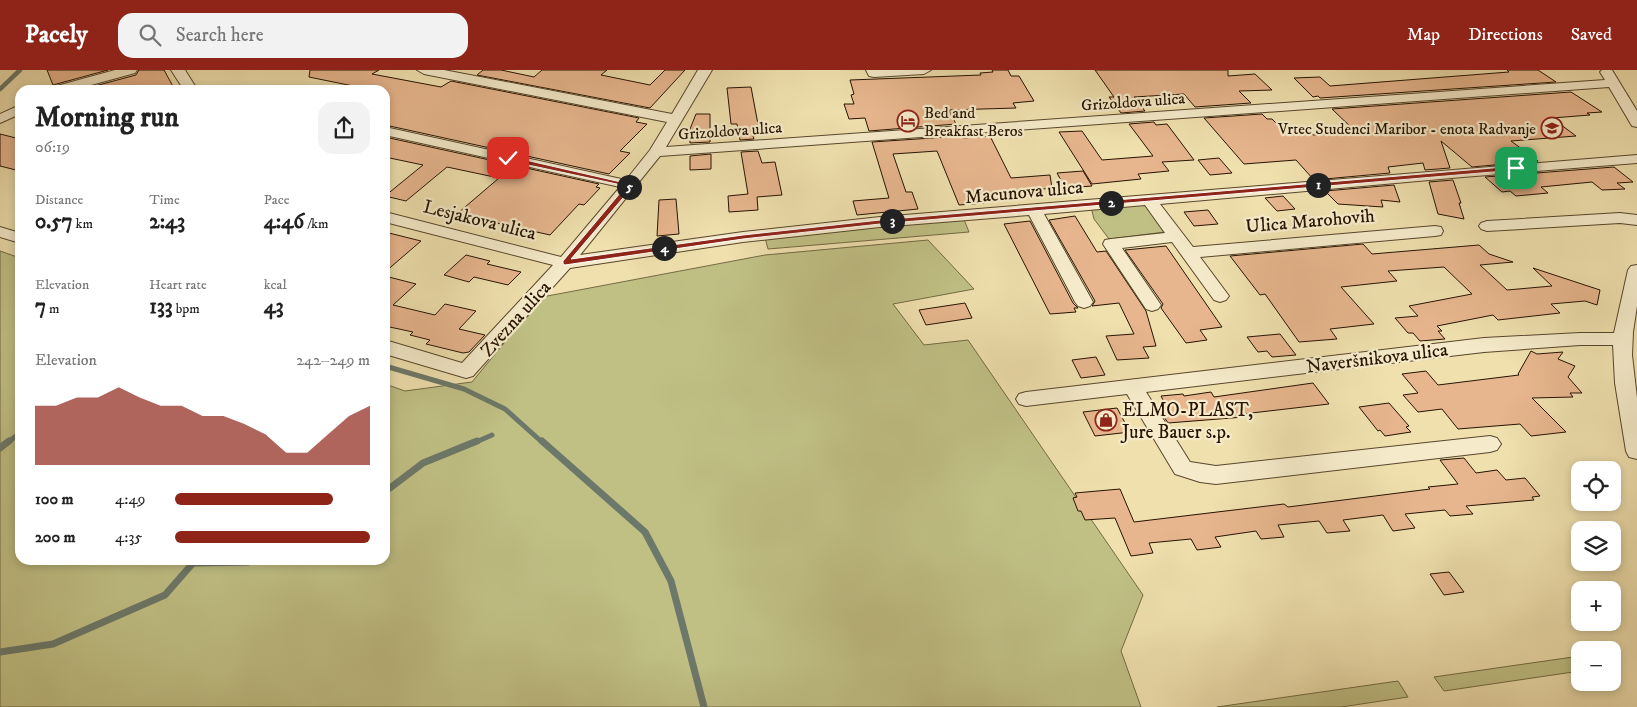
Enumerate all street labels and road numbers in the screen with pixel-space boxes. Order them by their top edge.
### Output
street label: Grizoldova ulica [1080,88,1186,116]
street label: Grizoldova ulica [677,117,783,145]
street label: Macunova ulica [964,176,1084,209]
street label: Lesjakova ulica [421,195,538,246]
street label: Ulica Marohovih [1245,204,1376,239]
street label: Zvezna ulica [476,276,556,362]
street label: Naveršnikova ulica [1305,338,1449,379]

